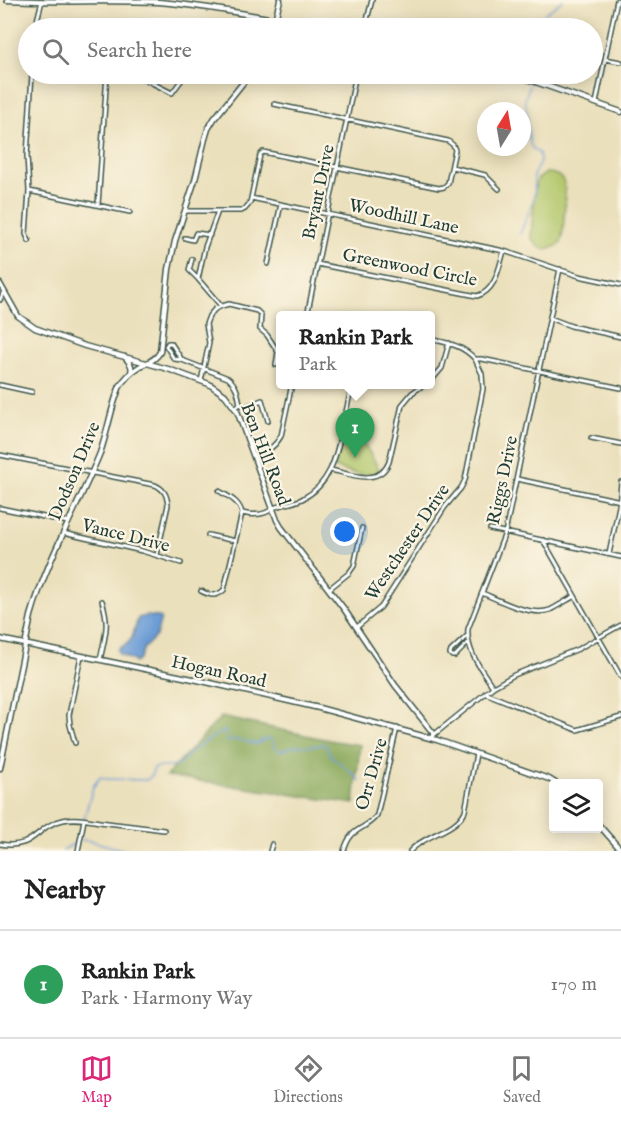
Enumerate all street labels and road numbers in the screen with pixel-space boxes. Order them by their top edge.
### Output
street label: Bryant Drive [298,143,341,242]
street label: Woodhill Lane [347,195,461,240]
street label: Greenwood Circle [341,244,479,293]
street label: Ben Hill Road [234,400,295,510]
street label: Dodson Drive [44,419,107,524]
street label: Riggs Drive [483,434,524,527]
street label: Westchester Drive [361,480,456,606]
street label: Vance Drive [78,514,172,558]
street label: Hogan Road [169,651,269,694]
street label: Orr Drive [351,736,394,813]

